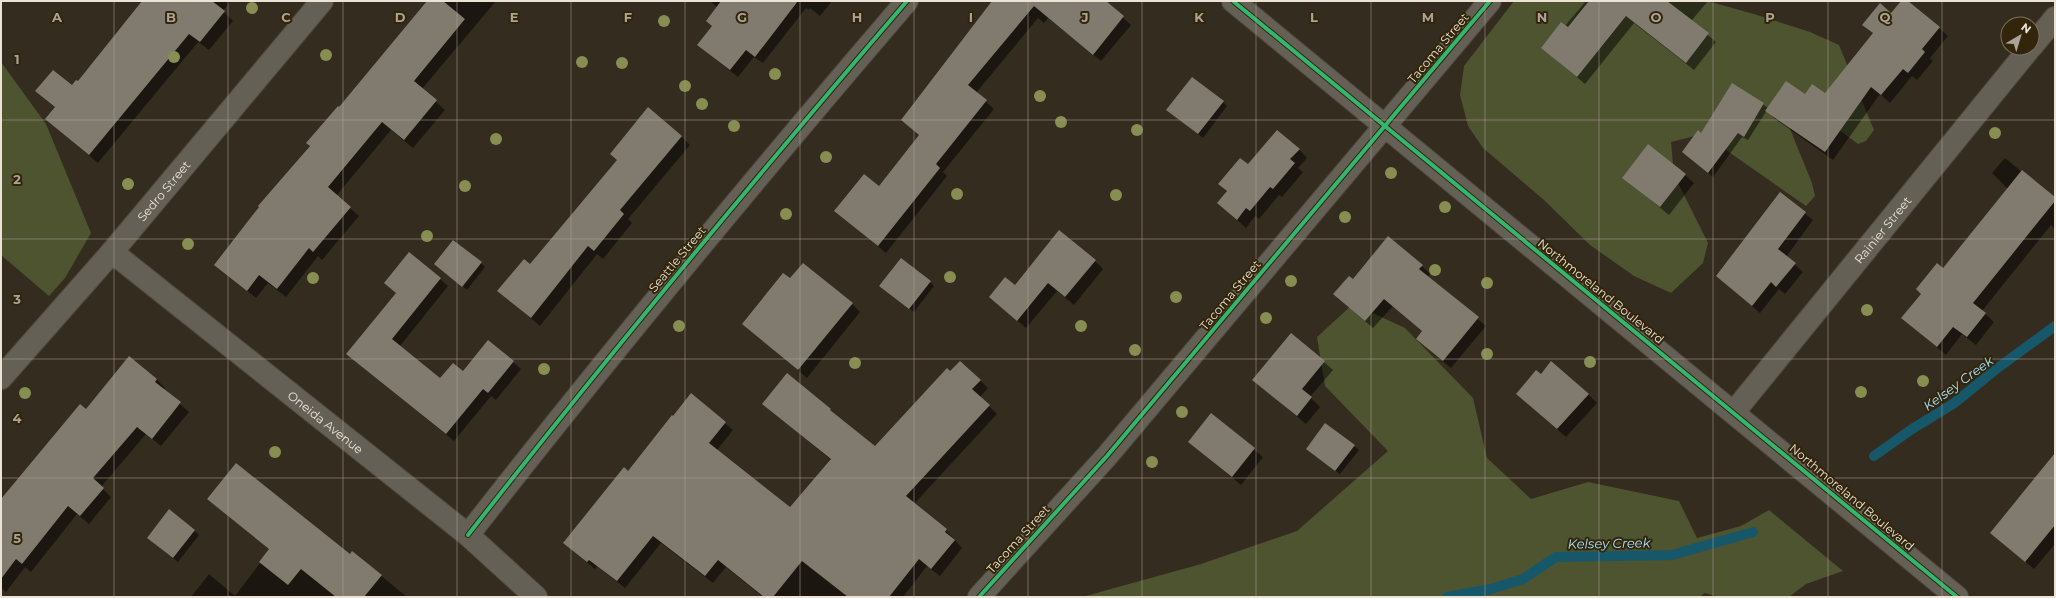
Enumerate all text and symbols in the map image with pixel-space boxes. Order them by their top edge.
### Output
text: A [51,9,63,25]
text: B [166,9,176,25]
text: C [281,9,291,25]
text: D [395,9,406,25]
text: E [510,9,519,25]
text: F [624,9,632,25]
text: G [737,9,747,25]
text: H [852,9,862,25]
text: I [969,9,973,25]
text: J [1080,9,1089,25]
text: K [1194,9,1204,25]
text: L [1310,9,1318,25]
text: M [1422,9,1434,25]
text: N [1537,9,1547,25]
text: O [1651,9,1662,25]
text: P [1765,9,1775,25]
text: Q [1880,9,1891,25]
street label: Tacoma Street [1404,10,1472,86]
north arrow [2000,16,2040,56]
text: N [2018,20,2034,36]
text: 1 [14,51,20,67]
street label: Sedro Street [134,157,193,224]
text: 2 [13,171,21,187]
street label: Rainier Street [1851,193,1914,266]
street label: Seattle Street [645,223,709,295]
street label: Northmoreland Boulevard [1535,235,1667,347]
street label: Tacoma Street [1196,257,1264,333]
text: 3 [12,291,21,307]
water label: Kelsey Creek [1920,351,1997,414]
street label: Oneida Avenue [285,387,367,457]
text: 4 [13,410,22,426]
street label: Northmoreland Boulevard [1787,440,1917,554]
street label: Tacoma Street [983,502,1053,576]
text: 5 [13,530,21,546]
water label: Kelsey Creek [1568,534,1652,552]

